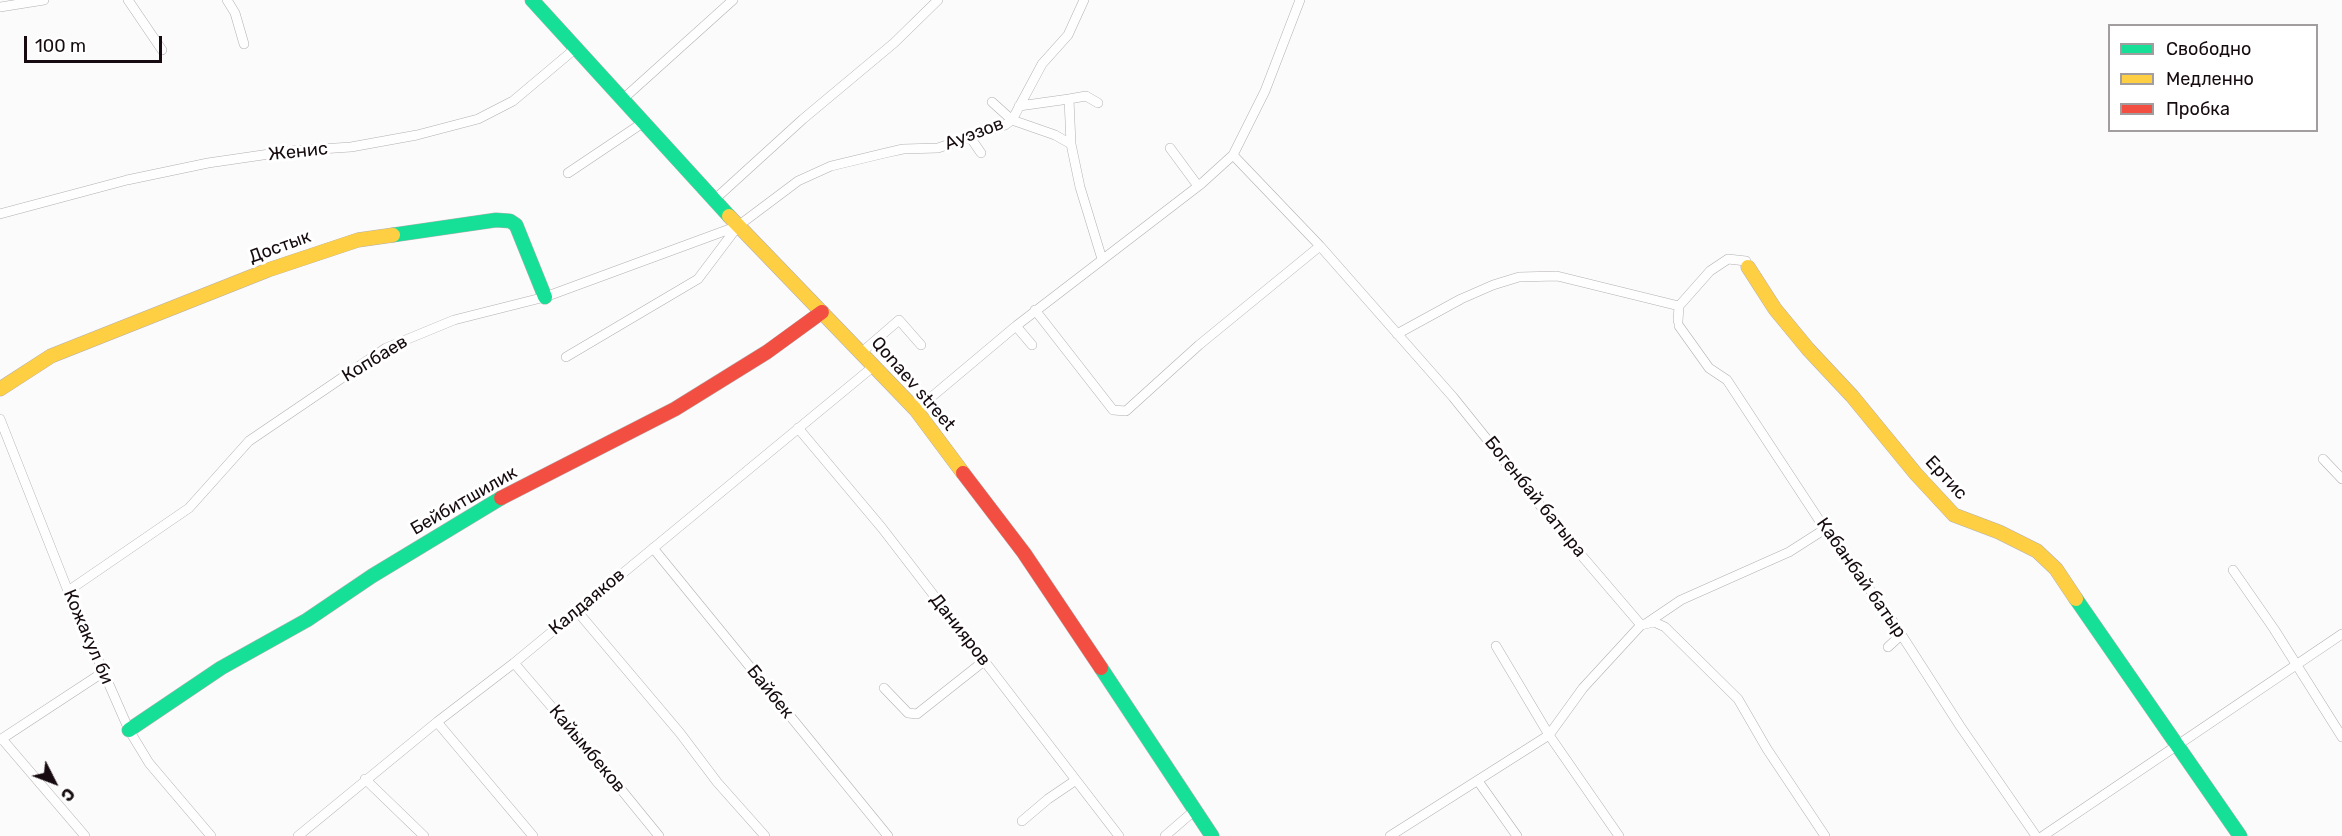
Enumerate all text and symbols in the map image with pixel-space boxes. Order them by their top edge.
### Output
scale bar [27,24,165,62]
legend [2108,24,2318,132]
text: 100 m [35,35,86,57]
text: Свободно [2166,38,2251,60]
text: Медленно [2166,68,2254,90]
text: Пробка [2166,98,2230,120]
street label: Ауэзов [941,113,1007,155]
street label: Женис [267,138,329,166]
street label: Достык [246,226,314,268]
street label: Копбаев [338,331,412,387]
street label: Qonaev street [866,333,960,435]
street label: Богенбай батыра [1480,432,1590,562]
street label: Ертис [1920,452,1972,504]
street label: Бейбитшилик [407,462,521,540]
street label: Кабанбай батыр [1812,514,1910,642]
street label: Калдаяков [545,564,629,640]
street label: Кожакул би [58,586,118,688]
street label: Данияров [925,590,995,670]
street label: Байбек [742,661,798,723]
street label: Кайымбеков [544,701,630,797]
north arrow [24,752,84,812]
text: С [57,784,79,805]

